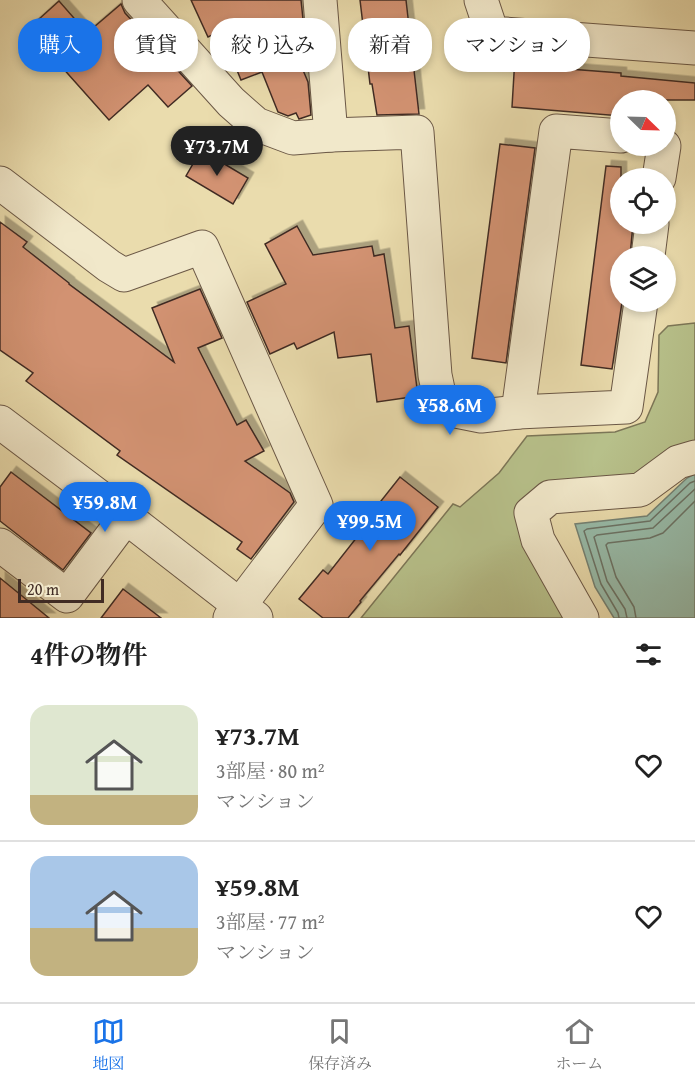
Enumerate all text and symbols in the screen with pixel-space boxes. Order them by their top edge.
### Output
chip: 購入 [18,18,102,72]
chip: 賃貸 [114,18,198,72]
chip: 絞り込み [210,18,336,72]
chip: 新着 [348,18,432,72]
chip: マンション [444,18,590,72]
north arrow [610,90,676,156]
map controls [610,90,676,312]
pin: ¥73.7M [168,126,266,177]
text: ¥73.7M [185,131,249,160]
button: locate [610,168,676,234]
button: layers [610,246,676,312]
pin: ¥58.6M [401,385,499,436]
text: ¥58.6M [418,390,482,419]
pin: ¥59.8M [56,482,154,533]
text: ¥59.8M [73,487,137,516]
pin: ¥99.5M [321,501,419,552]
text: ¥99.5M [338,506,402,535]
scale bar [18,576,104,604]
text: 20 m [27,577,59,601]
text: 4件の物件 [30,635,147,674]
icon: filters [632,638,665,671]
text: ¥73.7M [216,716,300,755]
icon: home [78,729,150,801]
icon: heart [632,749,665,782]
text: 3部屋 · 80 m² [216,756,325,785]
text: マンション [216,786,315,815]
text: ¥59.8M [216,867,300,906]
icon: home [78,880,150,952]
icon: heart [632,900,665,933]
text: 3部屋 · 77 m² [216,907,325,936]
text: マンション [216,937,315,966]
tab: 地図 [92,1015,125,1075]
tab: 保存済み [308,1015,372,1075]
tab: ホーム [555,1015,603,1075]

